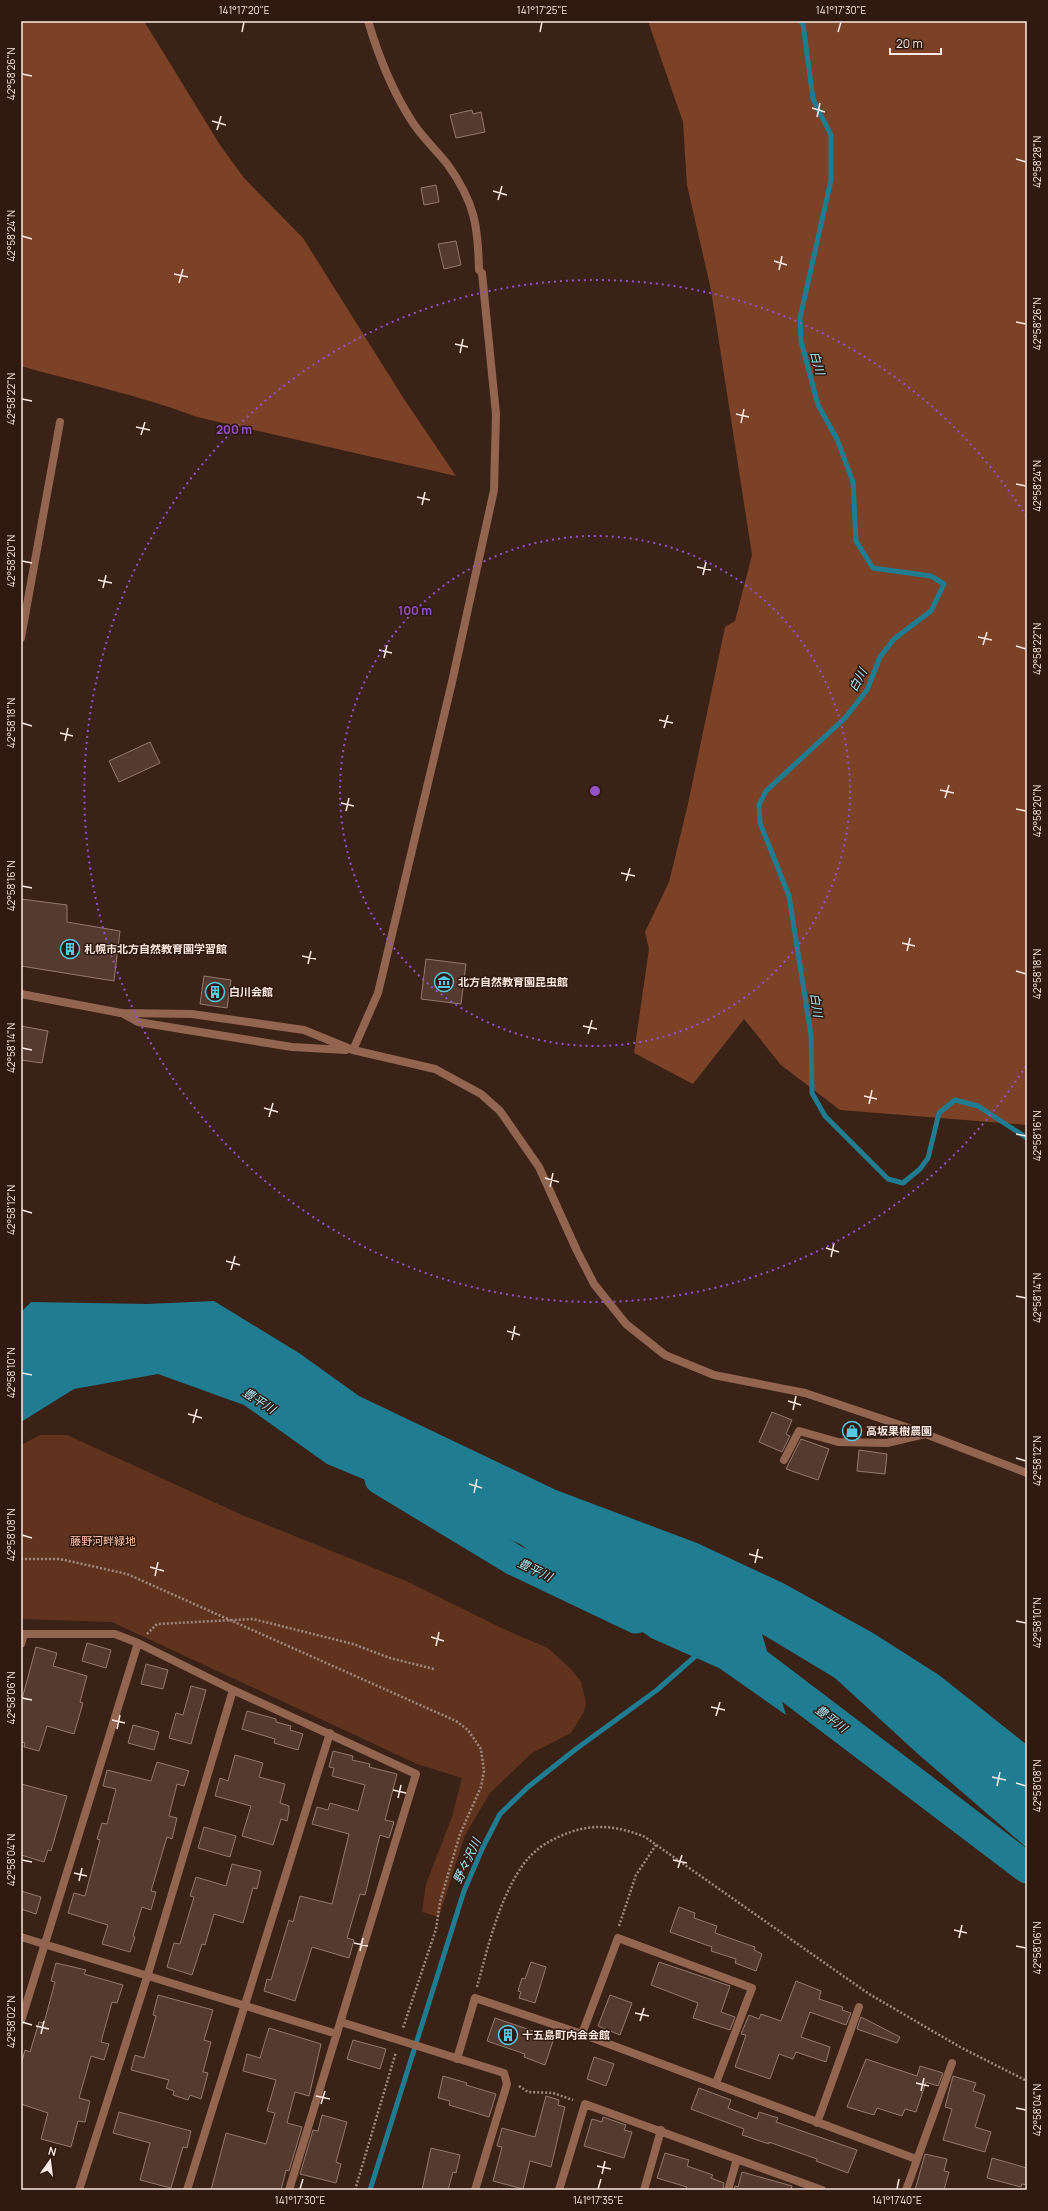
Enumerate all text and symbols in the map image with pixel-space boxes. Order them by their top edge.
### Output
text: 141°17'20"E [219,3,270,17]
text: 141°17'25"E [517,3,567,17]
text: 141°17'30"E [816,3,867,17]
scale bar [890,30,941,56]
text: 20 m [896,35,923,52]
text: 42°58'26"N [4,48,18,100]
text: 42°58'28"N [1030,136,1044,188]
text: 42°58'24"N [4,210,18,262]
text: 42°58'26"N [1030,298,1044,350]
water label: 白川 [806,349,829,379]
text: 42°58'22"N [4,373,18,425]
text: 200 m [216,421,252,438]
text: 42°58'24"N [1030,460,1044,512]
text: 42°58'20"N [4,535,18,587]
text: 100 m [398,602,432,619]
text: 42°58'22"N [1030,623,1044,675]
water label: 白川 [844,663,872,694]
text: 42°58'18"N [4,698,18,748]
centre of rings [588,784,602,798]
text: 42°58'20"N [1030,785,1044,837]
text: 42°58'16"N [4,861,18,911]
building icon: 札幌市北方自然教育園学習館 [59,938,81,960]
place label: 札幌市北方自然教育園学習館 [84,941,227,956]
text: 42°58'18"N [1030,949,1044,999]
museum icon: 北方自然教育園昆虫館 [433,971,455,993]
place label: 北方自然教育園昆虫館 [458,974,568,989]
building icon: 白川会館 [204,981,226,1003]
place label: 白川会館 [229,984,273,999]
water label: 白川 [806,992,827,1020]
text: 42°58'14"N [4,1023,18,1073]
text: 42°58'16"N [1030,1111,1044,1161]
text: 42°58'12"N [4,1185,18,1235]
text: 42°58'14"N [1030,1273,1044,1323]
text: 42°58'10"N [4,1348,18,1398]
water label: 豊平川 [240,1384,281,1419]
shop icon: 高坂果樹農園 [841,1420,863,1442]
place label: 高坂果樹農園 [866,1423,932,1438]
text: 42°58'12"N [1030,1436,1044,1486]
text: 42°58'08"N [4,1509,18,1561]
park label: 藤野河畔緑地 [70,1533,136,1548]
water label: 豊平川 [515,1554,557,1586]
text: 42°58'10"N [1030,1598,1044,1648]
text: 42°58'06"N [4,1671,18,1724]
water label: 豊平川 [812,1701,852,1737]
text: 42°58'08"N [1030,1760,1044,1812]
text: 42°58'04"N [4,1834,18,1886]
water label: 野々沢川 [449,1834,485,1886]
text: 42°58'06"N [1030,1921,1044,1974]
text: 42°58'02"N [4,1996,18,2048]
building icon: 十五島町内会会館 [497,2024,519,2046]
place label: 十五島町内会会館 [522,2027,610,2042]
text: 42°58'04"N [1030,2084,1044,2136]
north arrow [30,2141,70,2181]
text: N [47,2143,58,2159]
text: 141°17'30"E [275,2193,326,2207]
text: 141°17'35"E [573,2193,623,2207]
text: 141°17'40"E [872,2193,922,2207]

